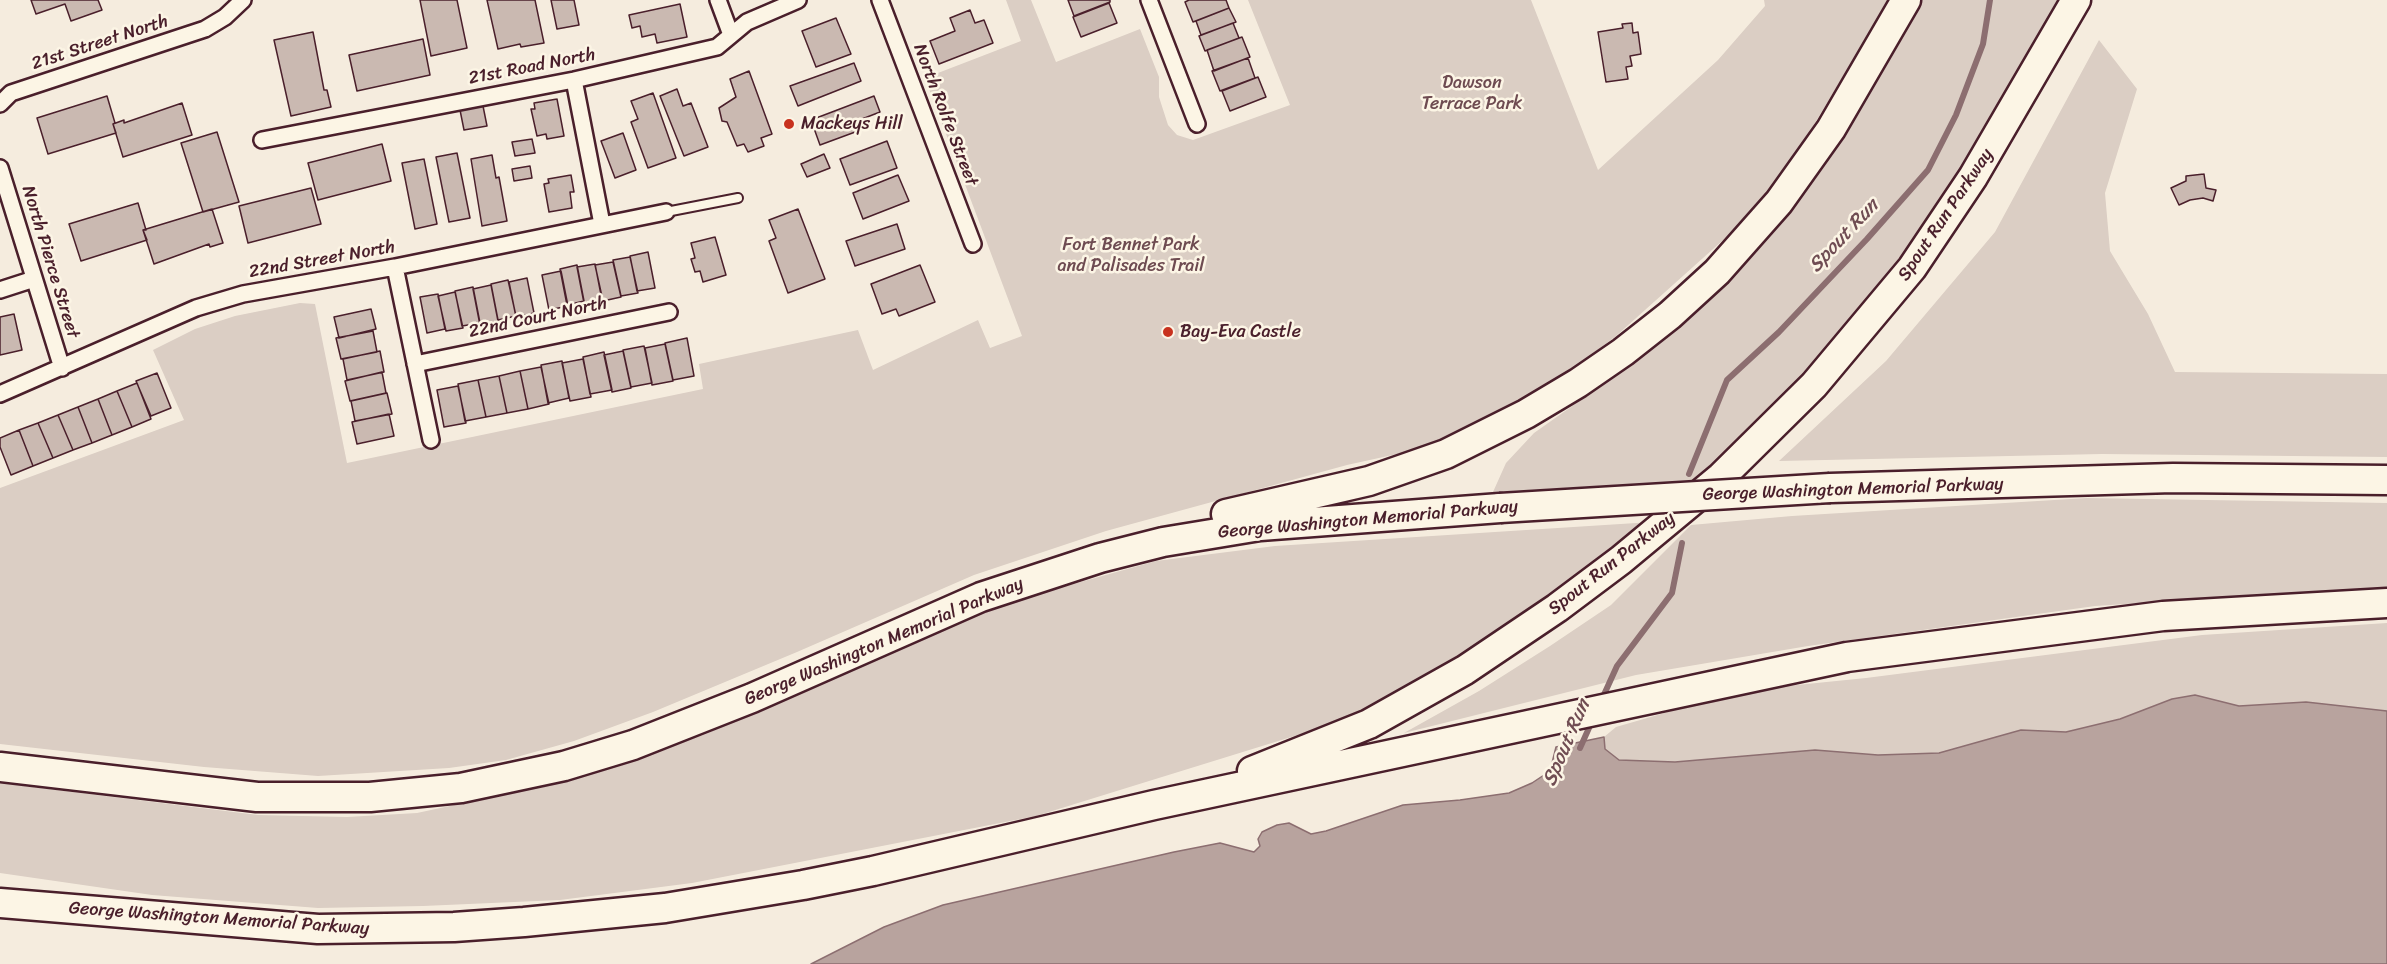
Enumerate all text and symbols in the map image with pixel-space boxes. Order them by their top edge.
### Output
street label: 21st Street North [29,11,171,75]
street label: North Rolfe Street [908,41,982,189]
street label: 21st Road North [467,44,597,90]
park label: Dawson Terrace Park [1422,72,1522,115]
place label: Mackeys Hill [801,113,903,135]
marker: Mackeys Hill [782,117,796,131]
street label: Spout Run Parkway [1894,145,1998,285]
street label: North Pierce Street [17,183,83,341]
water label: Spout Run [1804,194,1884,278]
park label: Fort Bennet Park and Palisades Trail [1058,234,1204,276]
street label: 22nd Street North [247,237,397,283]
street label: 22nd Court North [467,293,609,343]
place label: Bay-Eva Castle [1180,321,1301,343]
marker: Bay-Eva Castle [1161,325,1175,339]
street label: George Washington Memorial Parkway [1702,474,2004,506]
street label: George Washington Memorial Parkway [1217,496,1519,544]
street label: Spout Run Parkway [1544,508,1680,620]
street label: George Washington Memorial Parkway [741,573,1027,711]
water label: Spout Run [1538,696,1596,790]
street label: George Washington Memorial Parkway [68,898,370,940]

